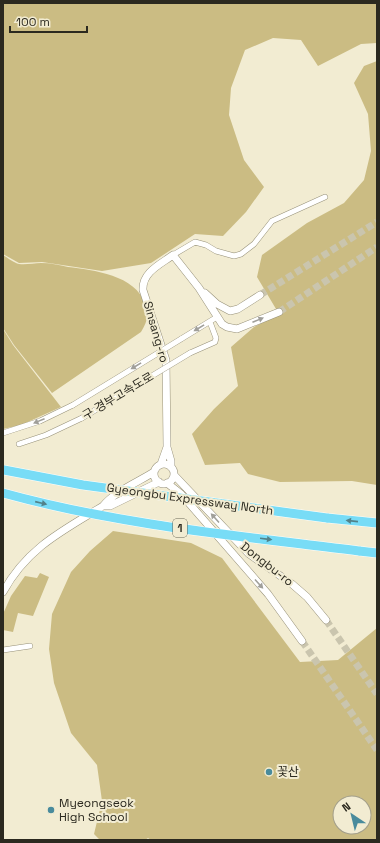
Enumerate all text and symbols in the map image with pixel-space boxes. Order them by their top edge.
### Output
scale bar [10,8,87,34]
text: 100 m [16,14,50,30]
street label: Sinsang-ro [140,299,172,365]
one-way arrow [253,317,265,323]
one-way arrow [194,324,204,332]
one-way arrow [130,363,142,370]
street label: 구 경부고속도로 [79,368,157,424]
one-way arrow [32,419,44,425]
street label: Gyeongbu Expressway North [106,479,274,519]
one-way arrow [34,501,47,507]
one-way arrow [211,513,220,523]
one-way arrow [346,517,358,524]
road number: 1 [173,519,187,537]
one-way arrow [260,536,272,542]
street label: Dongbu-ro [237,538,297,590]
one-way arrow [255,579,264,589]
place label: 꽃산 [277,764,299,780]
marker: 꽃산 [264,767,274,777]
place label: Myeongseok High School [59,795,134,825]
north arrow [332,795,372,835]
text: N [339,799,353,815]
marker: Myeongseok High School [46,805,56,815]

